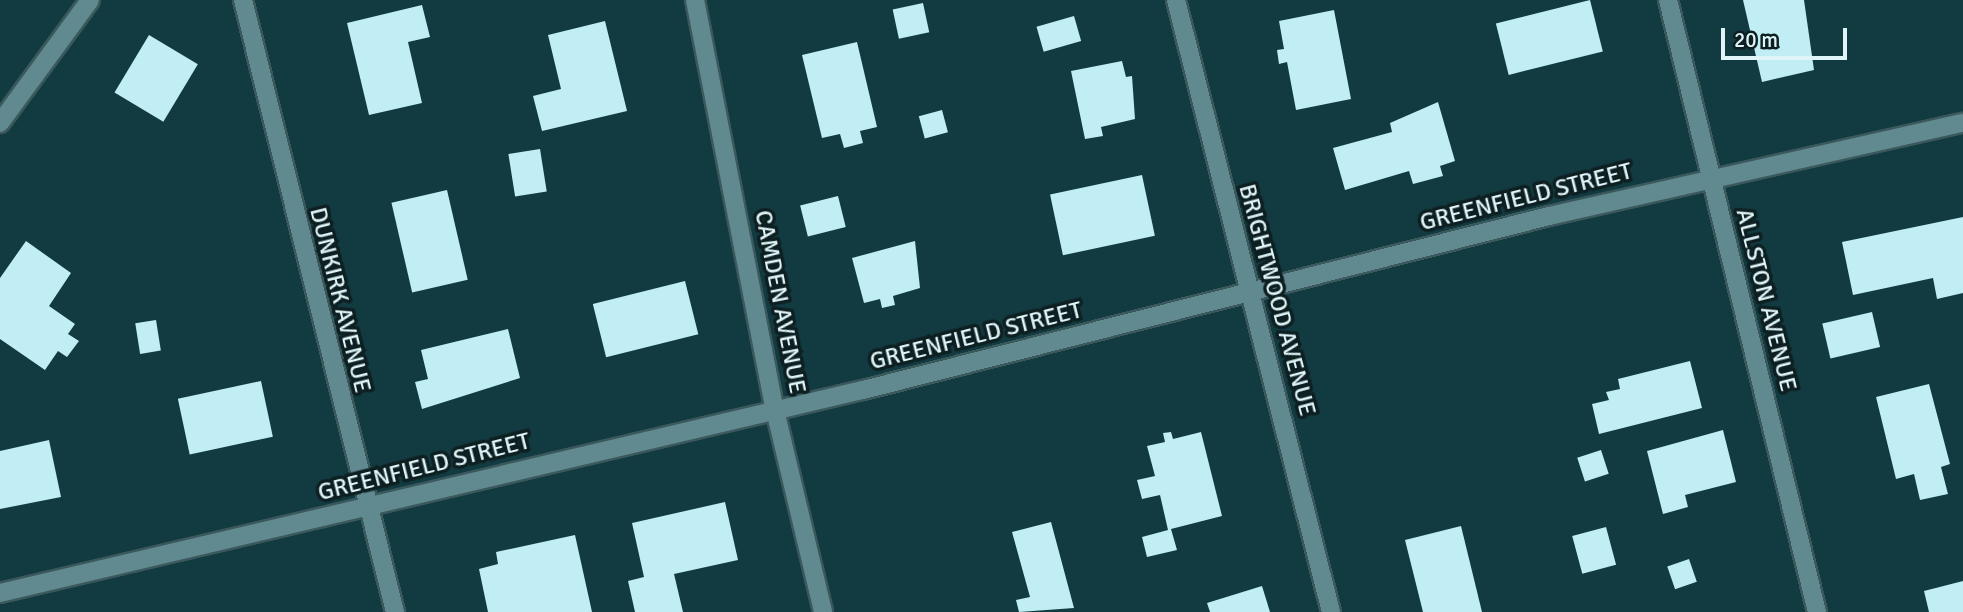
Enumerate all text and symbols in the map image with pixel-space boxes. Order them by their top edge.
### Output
scale bar [1725,14,1851,58]
text: 20 m [1734,27,1778,53]
street label: GREENFIELD STREET [1417,157,1635,237]
street label: BRIGHTWOOD AVENUE [1232,181,1322,419]
street label: DUNKIRK AVENUE [303,204,377,396]
street label: ALLSTON AVENUE [1729,206,1803,394]
street label: CAMDEN AVENUE [748,208,812,396]
street label: GREENFIELD STREET [867,296,1085,376]
street label: GREENFIELD STREET [315,427,533,507]

